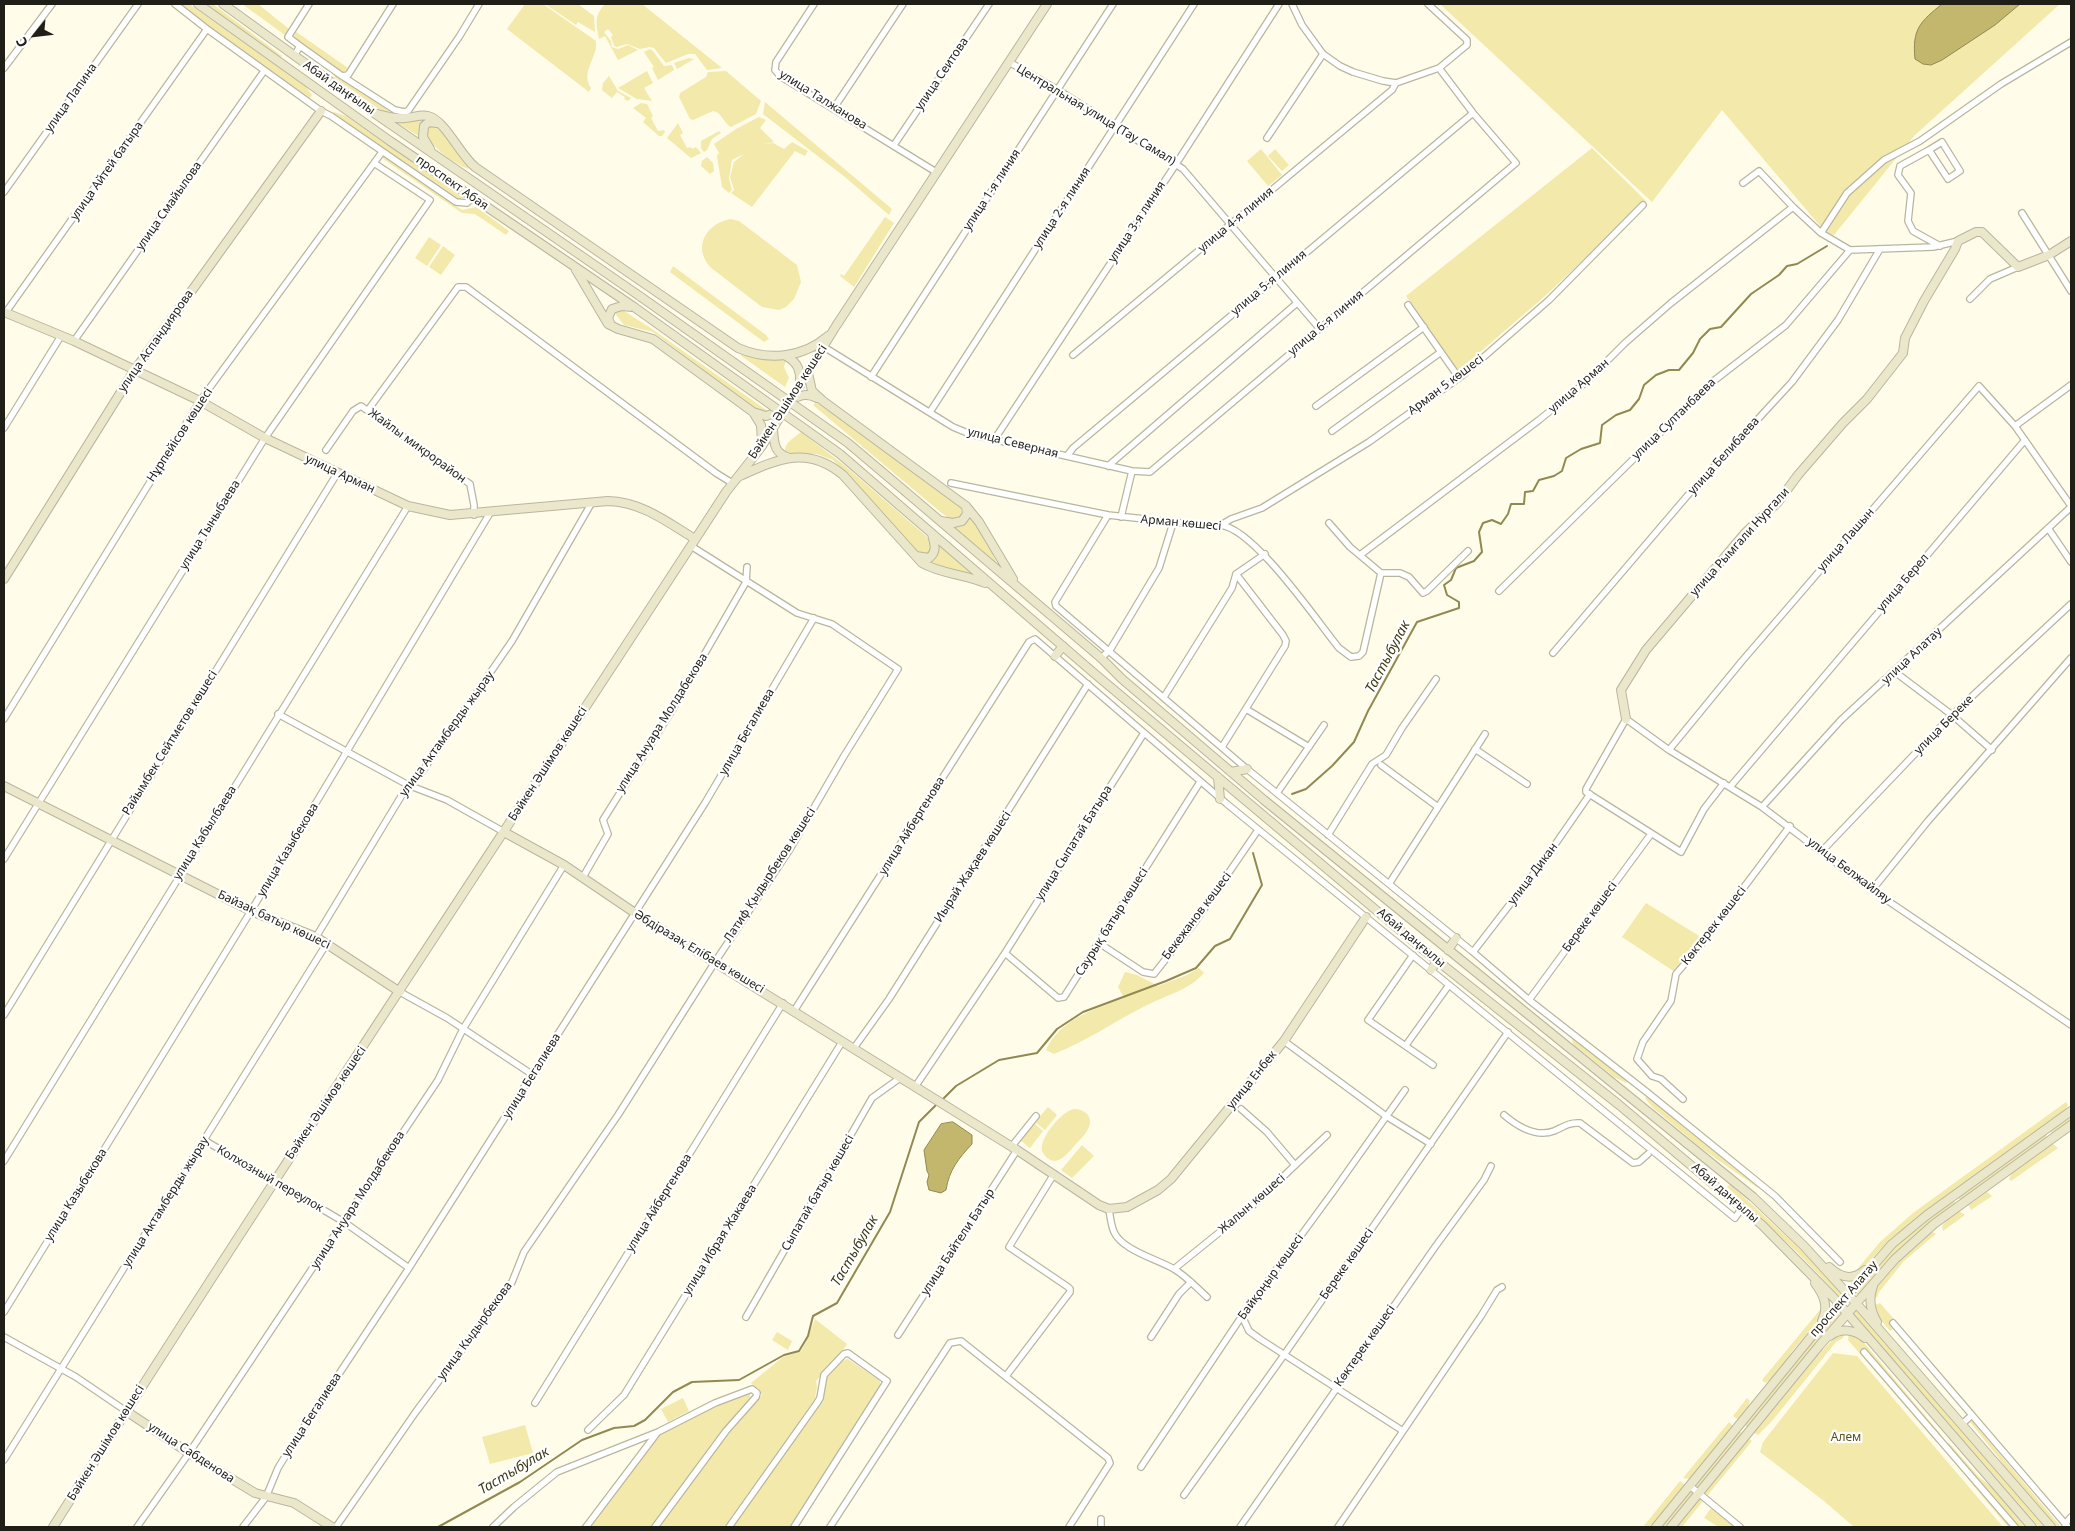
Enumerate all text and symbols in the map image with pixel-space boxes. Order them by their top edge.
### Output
north arrow [10,10,60,60]
text: С [11,34,32,51]
street label: улица Сеитова [912,35,972,113]
street label: Абай даңғылы [300,58,378,118]
street label: улица Лапина [42,61,100,135]
street label: Центральная улица (Тау Самал) [1014,62,1178,168]
street label: улица Талжанова [777,67,869,133]
street label: улица Айтей батыра [67,119,147,223]
street label: улица 1-я линия [960,147,1024,233]
street label: проспект Абая [413,153,491,213]
street label: улица Смайылова [133,159,205,253]
street label: улица 2-я линия [1030,165,1094,251]
street label: улица 3-я линия [1105,179,1169,265]
street label: улица 4-я линия [1195,184,1277,256]
street label: улица 5-я линия [1228,247,1310,319]
street label: улица Аспандиярова [115,287,197,395]
street label: улица 6-я линия [1285,287,1367,359]
street label: Бәйкен Әшімов көшесі [746,342,830,462]
street label: Арман 5 көшесі [1405,352,1487,418]
street label: улица Арман [1546,356,1612,416]
street label: улица Султанбаева [1629,375,1719,463]
street label: Нұрпейісов көшесі [144,385,216,485]
street label: Жайлы микрорайон [365,406,469,486]
street label: улица Белибаева [1685,414,1763,498]
street label: улица Северная [966,425,1060,461]
street label: улица Арман [303,452,377,496]
street label: улица Тыныбаева [177,478,243,572]
street label: улица Рымгали Нургали [1687,485,1793,599]
street label: улица Лашын [1815,505,1877,575]
street label: Арман көшесі [1140,512,1222,534]
street label: улица Берел [1874,551,1932,615]
water label: Тастыбулак [1362,618,1414,696]
street label: улица Алатау [1879,625,1945,687]
street label: улица Ануара Молдабекова [613,651,711,795]
street label: Райымбек Сейтметов көшесі [119,668,221,818]
street label: улица Актамберды жырау [397,669,497,799]
street label: улица Бегалиева [716,686,778,778]
street label: улица Береке [1911,692,1977,758]
street label: Бәйкен Әшімов көшесі [506,704,590,824]
street label: улица Айбергенова [876,774,948,878]
street label: улица Кабылбаева [170,783,240,883]
street label: улица Сыпатай Батыра [1033,783,1115,903]
street label: улица Казыбекова [254,801,322,899]
street label: Латиф Қыдырбеков көшесі [721,805,819,945]
street label: Иырай Жақаев көшесі [932,809,1014,925]
street label: улица Белжайляу [1804,835,1894,907]
street label: улица Дикан [1505,840,1561,908]
street label: Саурық батыр көшесі [1073,865,1151,979]
street label: Бекежанов көшесі [1159,869,1235,963]
street label: Береке көшесі [1560,879,1620,955]
street label: Көктерек көшесі [1679,884,1749,968]
street label: Байзақ батыр көшесі [215,888,333,952]
street label: Абай даңғылы [1374,905,1448,971]
street label: Әбдіразақ Елібаев көшесі [631,907,767,997]
street label: улица Бегалиева [500,1031,564,1121]
street label: Бәйкен Әшімов көшесі [283,1044,369,1162]
street label: улица Енбек [1224,1048,1280,1112]
street label: улица Ануара Молдабекова [308,1128,408,1272]
street label: Сыпатай батыр көшесі [779,1132,857,1254]
street label: улица Актамберды жырау [120,1134,212,1270]
street label: Колхозный переулок [214,1143,326,1215]
street label: улица Казыбекова [42,1146,110,1244]
street label: улица Айбергенова [623,1151,695,1255]
street label: Абай даңғылы [1688,1160,1762,1226]
street label: Жалын көшесі [1216,1171,1288,1237]
street label: улица Ибрая Жакаева [680,1182,760,1298]
street label: улица Байтели Батыр [918,1186,998,1298]
water label: Тастыбулак [828,1212,882,1290]
street label: Береке көшесі [1317,1226,1377,1302]
street label: Байқоңыр көшесі [1235,1231,1307,1323]
street label: проспект Алатау [1807,1258,1881,1340]
street label: улица Кыдырбекова [435,1279,515,1383]
street label: Көктерек көшесі [1332,1302,1398,1390]
street label: улица Бегалиева [279,1370,345,1460]
street label: Бәйкен Әшімов көшесі [65,1383,147,1503]
street label: улица Сабденова [145,1420,237,1486]
park label: Алем [1831,1431,1861,1445]
water label: Тастыбулак [476,1443,552,1499]

